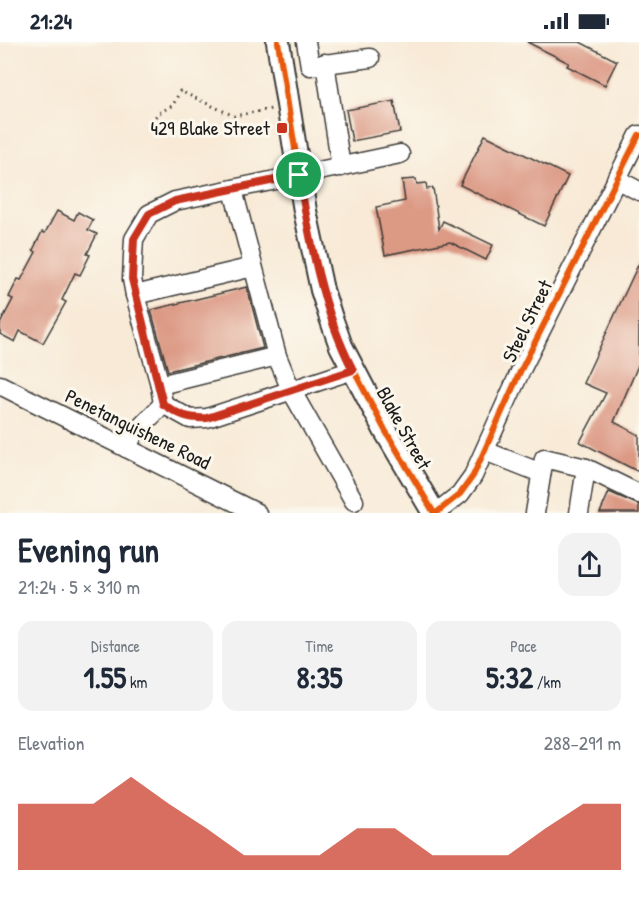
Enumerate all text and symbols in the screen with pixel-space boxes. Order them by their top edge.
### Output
text: 21:24 [30,6,72,36]
place label: 429 Blake Street [150,114,271,141]
marker: 429 Blake Street [275,121,289,135]
pin [273,149,324,200]
icon: arrive [282,158,315,191]
street label: Steel Street [495,274,559,366]
street label: Penetanguishene Road [61,382,215,475]
street label: Blake Street [371,382,439,475]
text: Evening run [18,528,159,572]
button: share [558,533,621,596]
text: 21:24 · 5 × 310 m [18,573,140,600]
text: Distance [91,635,140,657]
text: Time [305,635,334,657]
text: Pace [510,635,537,657]
text: 1.55 [84,657,126,697]
text: 8:35 [296,657,343,697]
text: 5:32 [486,657,533,697]
text: km [126,671,147,693]
text: /km [533,671,561,693]
text: Elevation [18,729,84,756]
text: 288–291 m [544,729,621,756]

